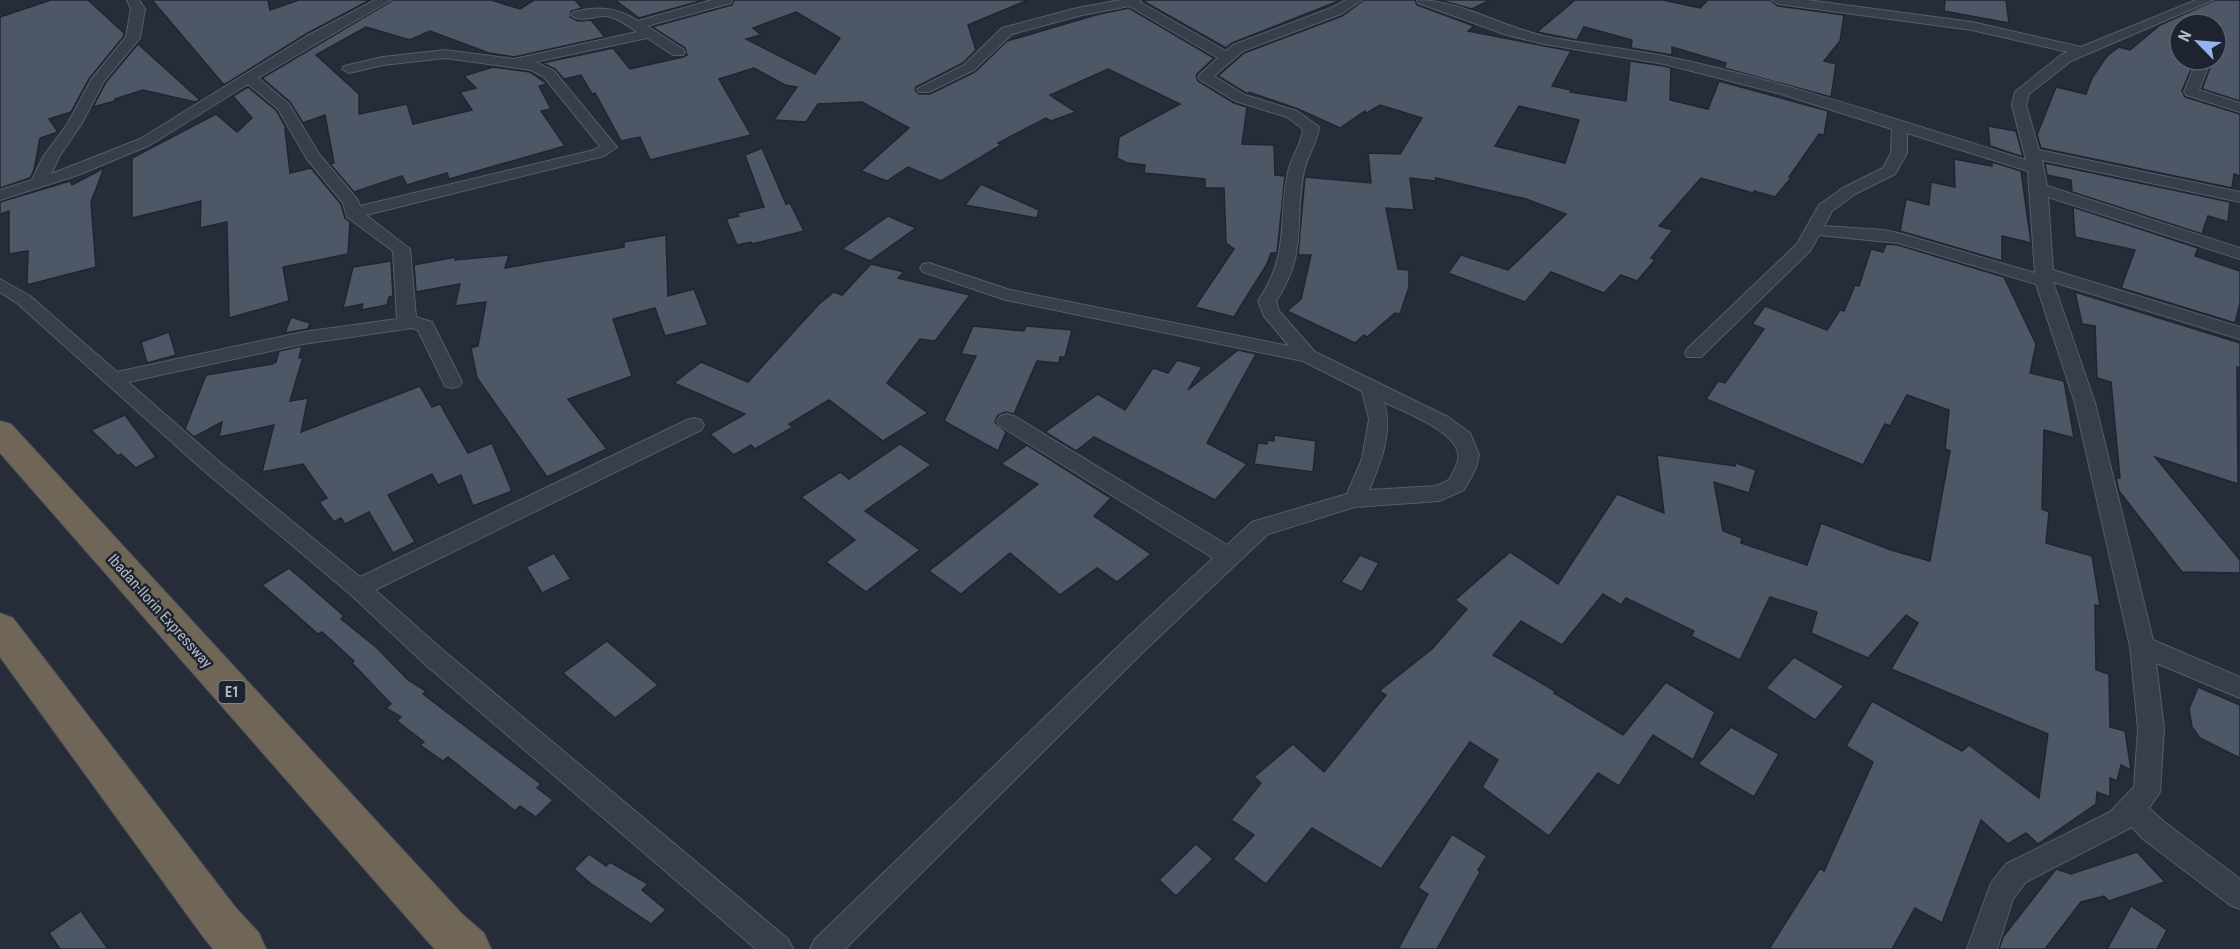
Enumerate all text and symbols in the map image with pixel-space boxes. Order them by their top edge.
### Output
north arrow [2168,12,2228,72]
text: N [2174,27,2196,44]
street label: Ibadan-Ilorin Expressway [104,550,216,672]
road number: E1 [218,681,246,703]

